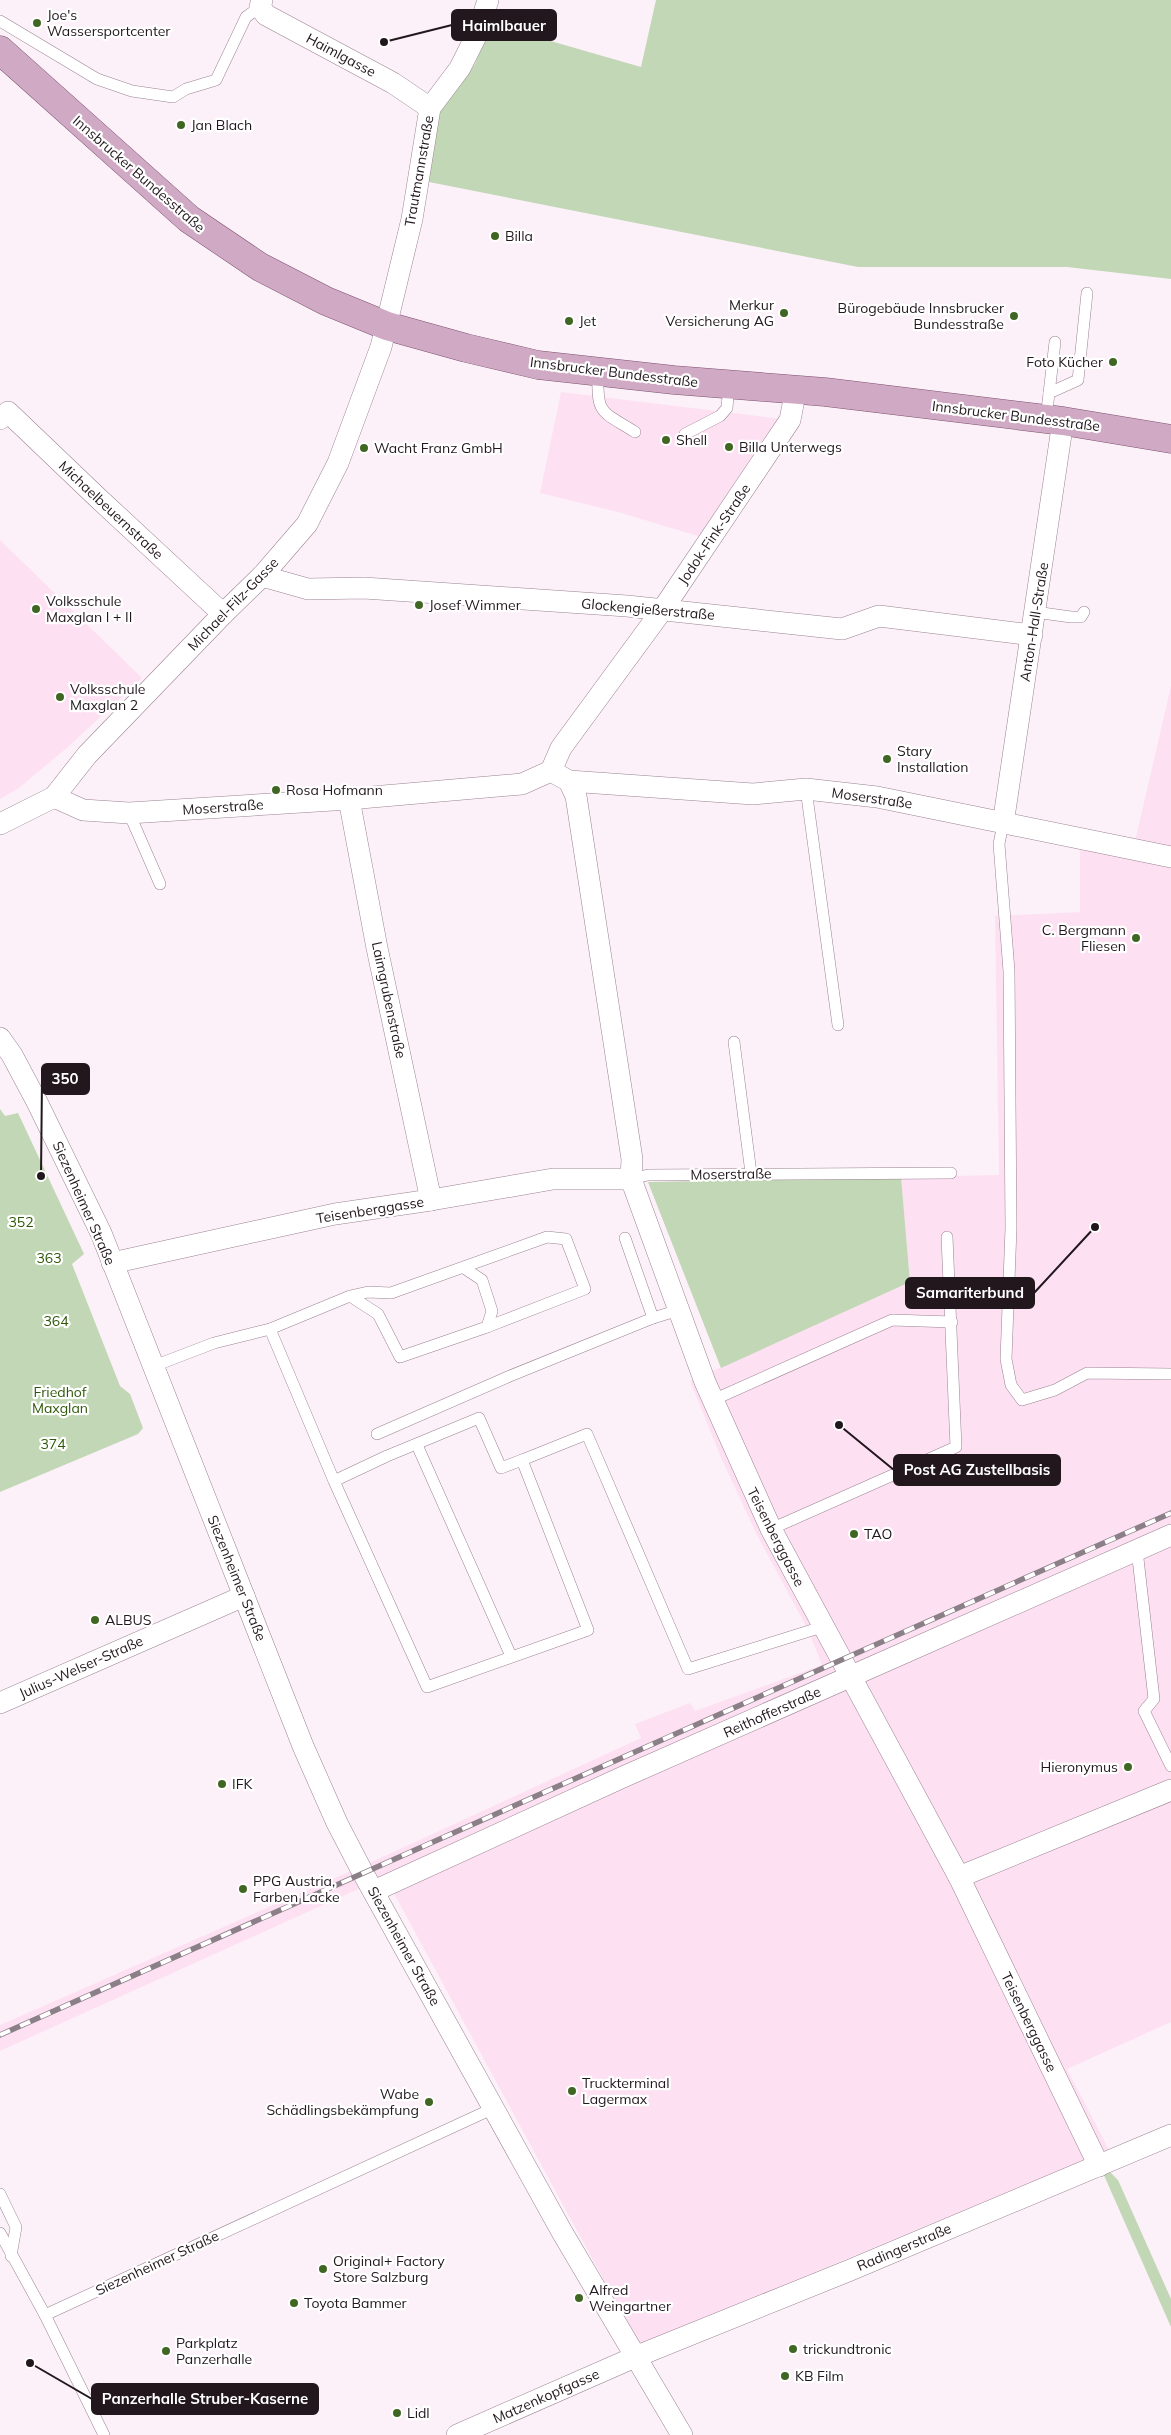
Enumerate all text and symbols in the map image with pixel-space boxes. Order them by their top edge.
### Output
place label: Joe's Wassersportcenter [47,6,171,40]
callout: Haimlbauer [452,10,556,40]
text: Haimlbauer [462,16,546,35]
marker: Joe's Wassersportcenter [31,17,43,29]
street label: Haimlgasse [303,29,379,81]
street label: Innsbrucker Bundesstraße [69,112,209,236]
street label: Trautmannstraße [400,114,438,228]
place label: Jan Blach [191,116,252,134]
marker: Jan Blach [175,119,187,131]
place label: Billa [505,227,533,245]
marker: Billa [489,230,501,242]
place label: Merkur Versicherung AG [666,296,775,330]
place label: Bürogebäude Innsbrucker Bundesstraße [838,299,1005,333]
marker: Merkur Versicherung AG [778,307,790,319]
marker: Bürogebäude Innsbrucker Bundesstraße [1008,310,1020,322]
place label: Jet [579,312,596,330]
marker: Jet [563,315,575,327]
street label: Innsbrucker Bundesstraße [529,353,699,391]
place label: Foto Kücher [1026,353,1104,371]
marker: Foto Kücher [1107,356,1119,368]
street label: Innsbrucker Bundesstraße [931,397,1101,435]
place label: Shell [676,431,707,449]
marker: Shell [660,434,672,446]
place label: Billa Unterwegs [739,438,842,456]
place label: Wacht Franz GmbH [374,439,503,457]
marker: Billa Unterwegs [723,441,735,453]
marker: Wacht Franz GmbH [358,442,370,454]
street label: Michaelbeuernstraße [55,457,167,563]
street label: Jodok-Fink-Straße [674,480,754,588]
street label: Michael-Filz-Gasse [184,553,282,655]
street label: Anton-Hall-Straße [1016,561,1052,683]
place label: Volksschule Maxglan I + II [46,592,132,626]
street label: Glockengießerstraße [581,594,715,624]
place label: Josef Wimmer [429,596,522,614]
marker: Josef Wimmer [413,599,425,611]
marker: Volksschule Maxglan I + II [30,603,42,615]
place label: Volksschule Maxglan 2 [70,680,145,714]
marker: Volksschule Maxglan 2 [54,691,66,703]
place label: Stary Installation [897,742,969,776]
marker: Stary Installation [881,753,893,765]
place label: Rosa Hofmann [286,781,383,799]
street label: Moserstraße [831,783,913,813]
marker: Rosa Hofmann [270,784,282,796]
street label: Moserstraße [182,795,264,819]
place label: C. Bergmann Fliesen [1042,921,1126,955]
marker: C. Bergmann Fliesen [1130,932,1142,944]
street label: Laimgrubenstraße [368,940,410,1060]
callout: 350 [42,1064,89,1094]
text: 350 [51,1069,79,1088]
street label: Siezenheimer Straße [49,1138,119,1268]
street label: Moserstraße [690,1164,772,1184]
street label: Teisenberggasse [315,1193,425,1227]
park label: 352 [8,1213,34,1231]
park label: 363 [36,1249,62,1267]
callout: Samariterbund [906,1278,1034,1308]
text: Samariterbund [916,1283,1024,1302]
park label: 364 [43,1312,69,1330]
park label: Friedhof Maxglan [32,1383,88,1417]
park label: 374 [40,1435,66,1453]
callout: Post AG Zustellbasis [894,1455,1060,1485]
text: Post AG Zustellbasis [904,1460,1050,1479]
street label: Teisenberggasse [743,1484,809,1590]
street label: Siezenheimer Straße [204,1513,270,1643]
place label: TAO [864,1525,892,1543]
marker: TAO [848,1528,860,1540]
place label: ALBUS [105,1611,152,1629]
marker: ALBUS [89,1614,101,1626]
street label: Julius-Welser-Straße [16,1632,146,1702]
street label: Reithofferstraße [720,1682,824,1742]
place label: Hieronymus [1040,1758,1118,1776]
marker: Hieronymus [1122,1761,1134,1773]
place label: IFK [232,1775,253,1793]
marker: IFK [216,1778,228,1790]
place label: PPG Austria, Farben Lacke [253,1872,340,1906]
marker: PPG Austria, Farben Lacke [237,1883,249,1895]
street label: Siezenheimer Straße [364,1883,444,2009]
street label: Teisenberggasse [997,1969,1061,2075]
place label: Truckterminal Lagermax [582,2074,670,2108]
place label: Wabe Schädlingsbekämpfung [266,2085,419,2119]
marker: Truckterminal Lagermax [566,2085,578,2097]
marker: Wabe Schädlingsbekämpfung [423,2096,435,2108]
street label: Radingerstraße [854,2219,954,2275]
street label: Siezenheimer Straße [93,2227,221,2299]
place label: Original+ Factory Store Salzburg [333,2252,445,2286]
marker: Original+ Factory Store Salzburg [317,2263,329,2275]
place label: Alfred Weingartner [589,2281,672,2315]
marker: Alfred Weingartner [573,2292,585,2304]
place label: Toyota Bammer [304,2294,408,2312]
marker: Toyota Bammer [288,2297,300,2309]
place label: Parkplatz Panzerhalle [176,2334,252,2368]
place label: trickundtronic [803,2340,892,2358]
marker: trickundtronic [787,2343,799,2355]
marker: Parkplatz Panzerhalle [160,2345,172,2357]
street label: Matzenkopfgasse [490,2364,602,2428]
place label: KB Film [795,2367,844,2385]
marker: KB Film [779,2370,791,2382]
callout: Panzerhalle Struber-Kaserne [92,2384,318,2414]
text: Panzerhalle Struber-Kaserne [102,2389,308,2408]
place label: Lidl [407,2404,430,2422]
marker: Lidl [391,2407,403,2419]

